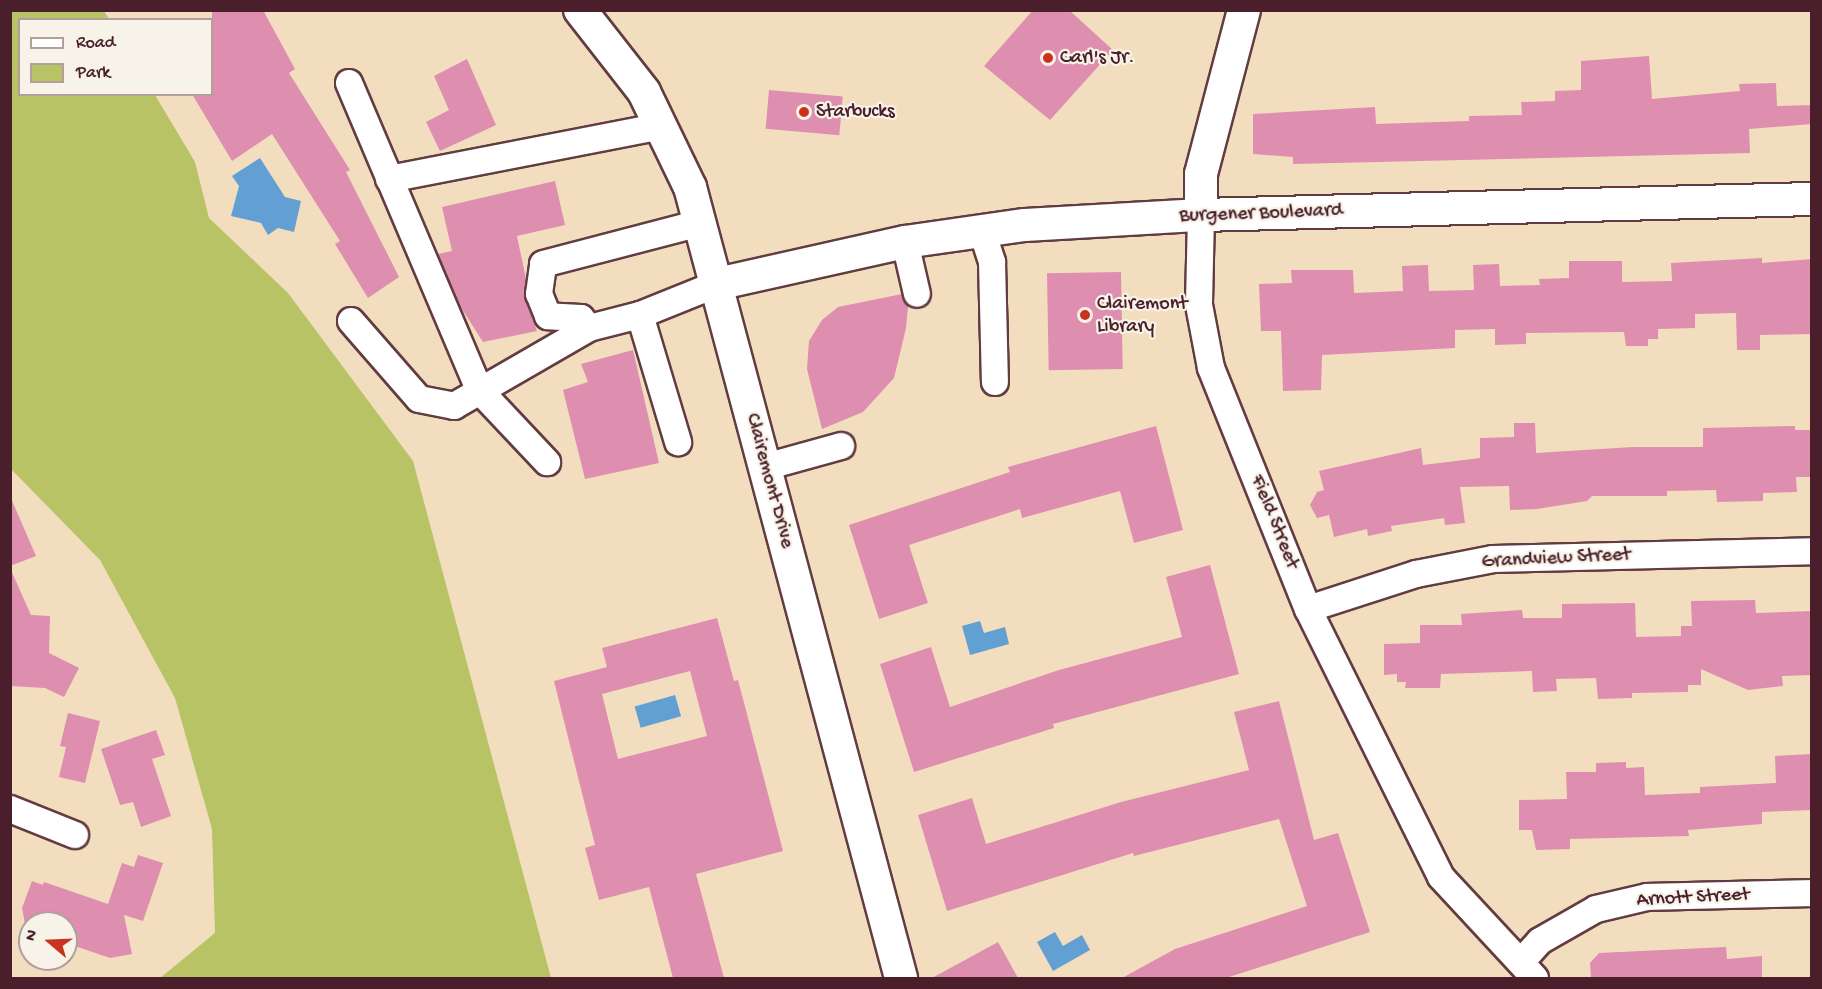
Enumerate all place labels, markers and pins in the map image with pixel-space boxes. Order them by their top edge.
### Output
place label: Carl's Jr. [1060,46,1135,70]
marker: Carl's Jr. [1041,51,1055,65]
place label: Starbucks [816,100,895,124]
marker: Starbucks [797,105,811,119]
place label: Clairemont Library [1097,292,1187,339]
marker: Clairemont Library [1078,308,1092,322]

